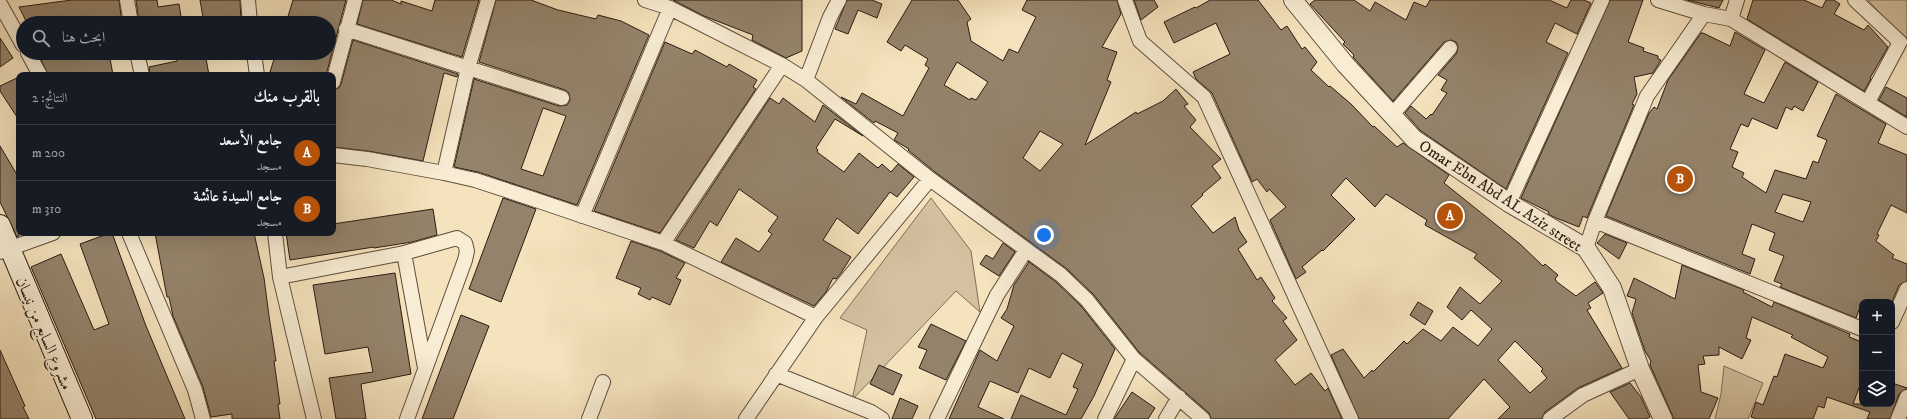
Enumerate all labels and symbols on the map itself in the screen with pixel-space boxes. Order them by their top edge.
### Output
street label: Omar Ebn Abd AL Aziz street [1416,135,1586,255]
pin: B [1667,164,1693,194]
pin: A [1437,201,1463,231]
your location [1034,225,1054,245]
street label: مشروع السابع من نيسان [7,274,77,395]

